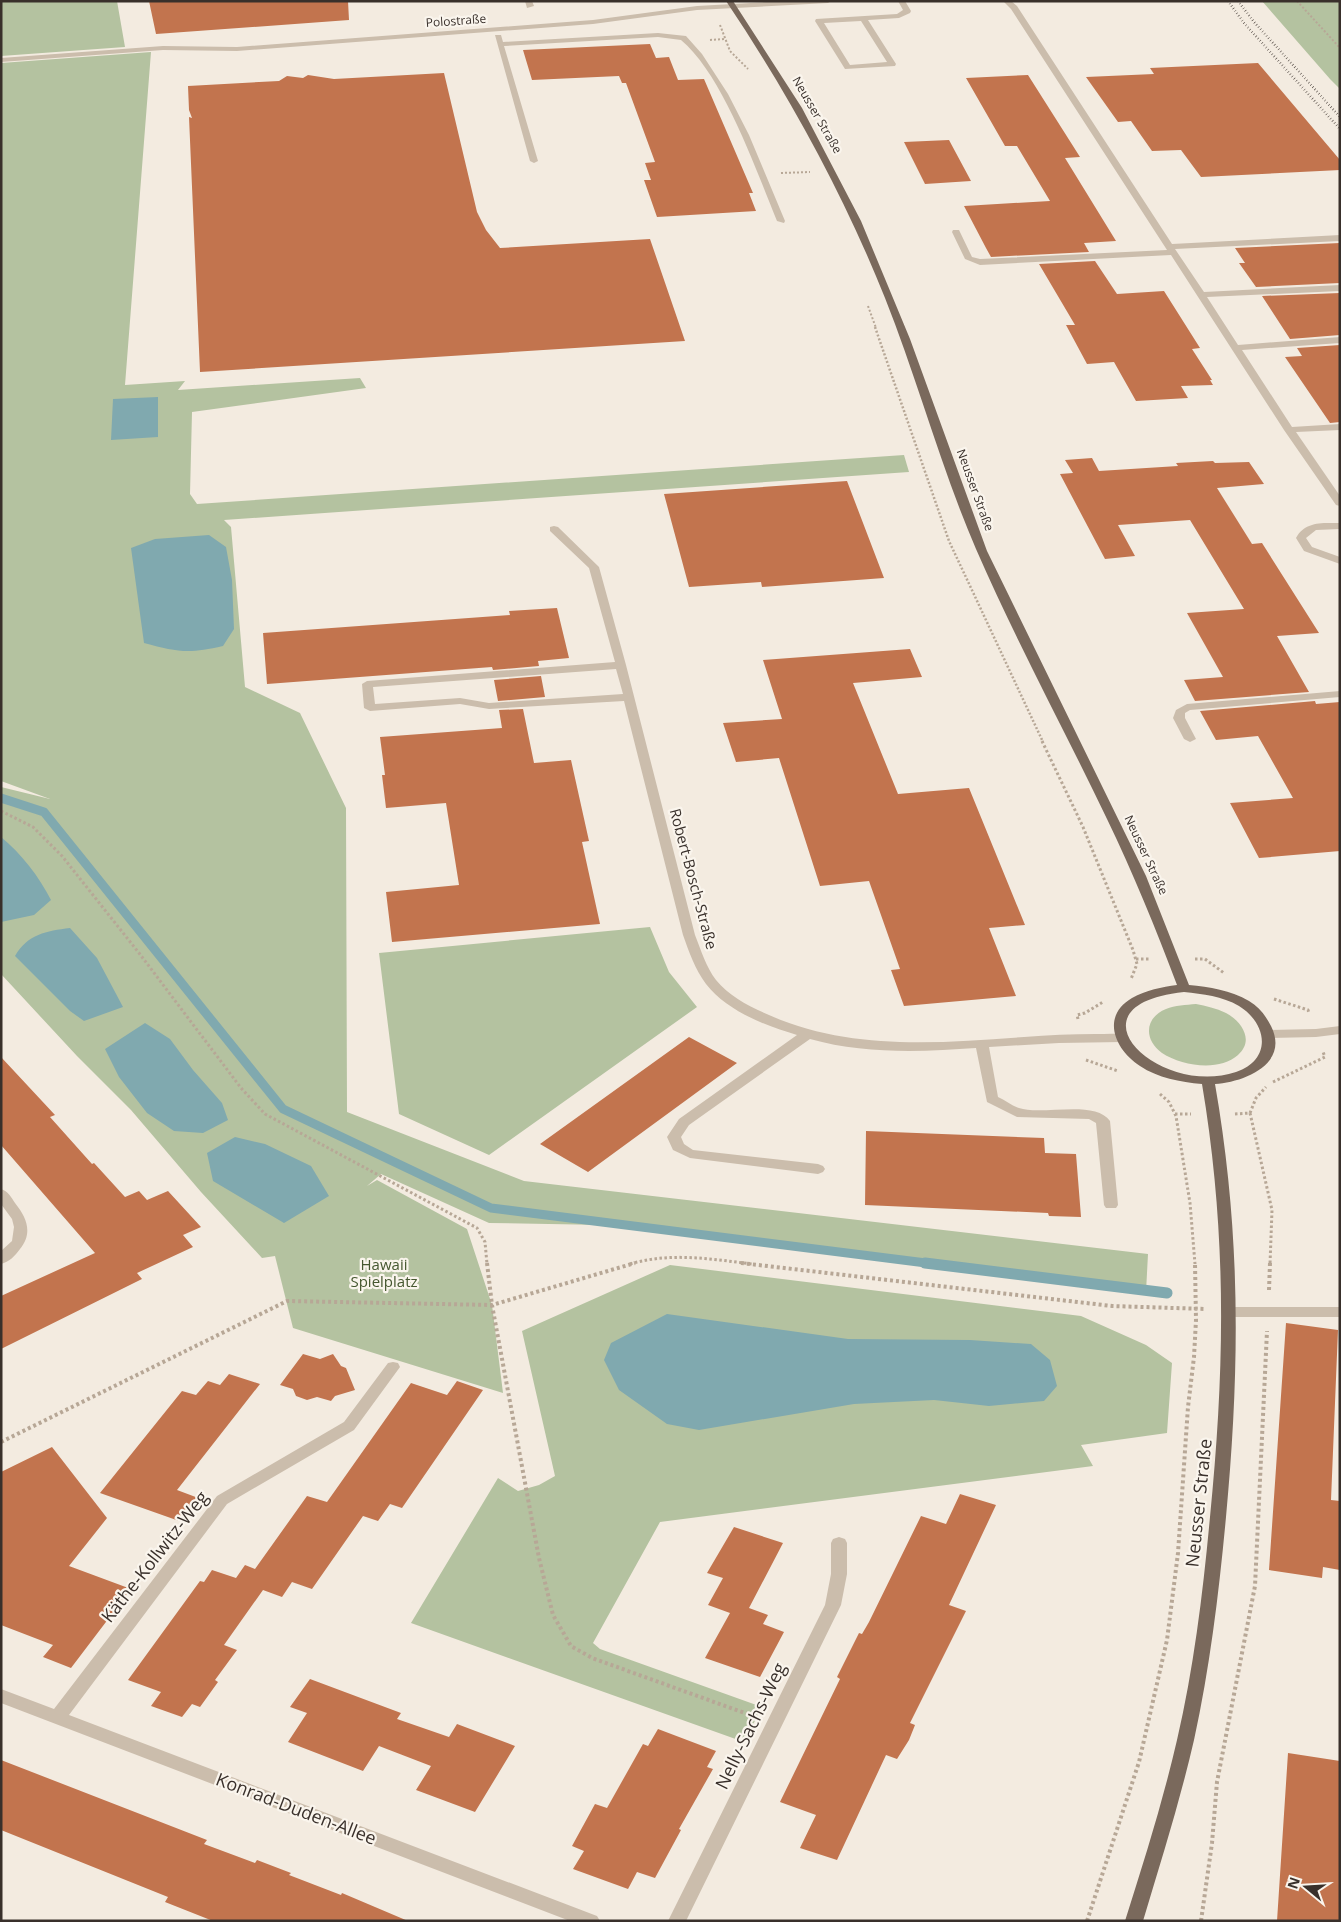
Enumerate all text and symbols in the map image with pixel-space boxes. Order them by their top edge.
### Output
street label: Polostraße [425,10,487,31]
street label: Neusser Straße [789,73,846,156]
street label: Neusser Straße [953,447,998,533]
street label: Robert-Bosch-Straße [666,806,722,951]
street label: Neusser Straße [1121,812,1172,898]
park label: Hawaii Spielplatz [350,1254,418,1291]
street label: Neusser Straße [1179,1438,1217,1568]
street label: Käthe-Kollwitz-Weg [95,1485,213,1627]
street label: Nelly-Sachs-Weg [709,1658,791,1793]
street label: Konrad-Duden-Allee [213,1766,380,1850]
north arrow [1281,1862,1331,1912]
text: N [1282,1874,1304,1891]

